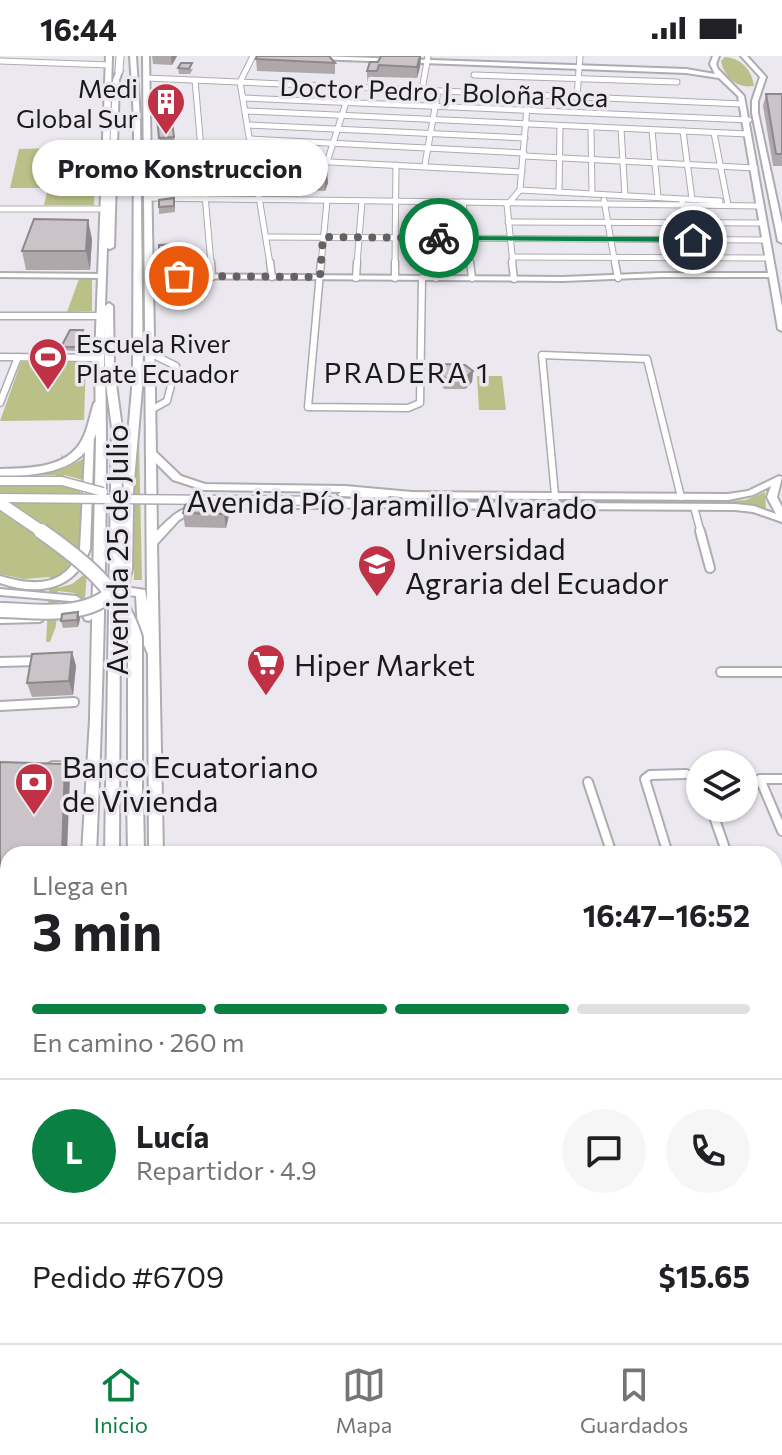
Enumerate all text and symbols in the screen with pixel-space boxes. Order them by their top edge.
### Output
text: 16:44 [40,10,117,47]
street label: Doctor Pedro J. Boloña Roca [279,70,609,112]
place label: Medi Global Sur [16,72,138,133]
building icon: Medi Global Sur [145,81,187,136]
callout: Promo Konstruccion [31,140,327,196]
text: Promo Konstruccion [57,152,303,183]
courier [399,198,479,278]
pin [659,206,727,274]
icon: bike [417,216,461,260]
icon: home [671,218,715,262]
pin [145,242,213,310]
icon: bag [157,254,201,298]
place label: Escuela River Plate Ecuador [76,327,239,388]
sports icon: Escuela River Plate Ecuador [27,336,69,391]
district label: PRADERA 1 [324,355,490,389]
street label: Avenida 25 de Julio [97,424,134,676]
street label: Avenida Pío Jaramillo Alvarado [186,481,598,525]
place label: Universidad Agraria del Ecuador [405,529,669,600]
school or university icon: Universidad Agraria del Ecuador [356,543,398,598]
supermarket icon: Hiper Market [245,642,287,697]
place label: Hiper Market [294,645,475,682]
place label: Banco Ecuatoriano de Vivienda [62,747,318,818]
map controls [686,750,758,822]
button: layers [686,750,758,822]
bank icon: Banco Ecuatoriano de Vivienda [13,761,55,816]
text: Llega en [32,869,128,900]
text: 16:47–16:52 [583,896,750,933]
text: 3 min [32,898,162,962]
text: En camino · 260 m [32,1026,244,1057]
button: chat [562,1109,646,1193]
button: phone [666,1109,750,1193]
text: Lucía [136,1117,209,1154]
text: L [65,1133,83,1170]
text: Repartidor · 4.9 [136,1154,317,1185]
text: Pedido #6709 [32,1257,224,1294]
text: $15.65 [659,1257,750,1294]
tab: Inicio [94,1363,148,1438]
tab: Mapa [336,1363,392,1438]
tab: Guardados [580,1363,688,1438]

